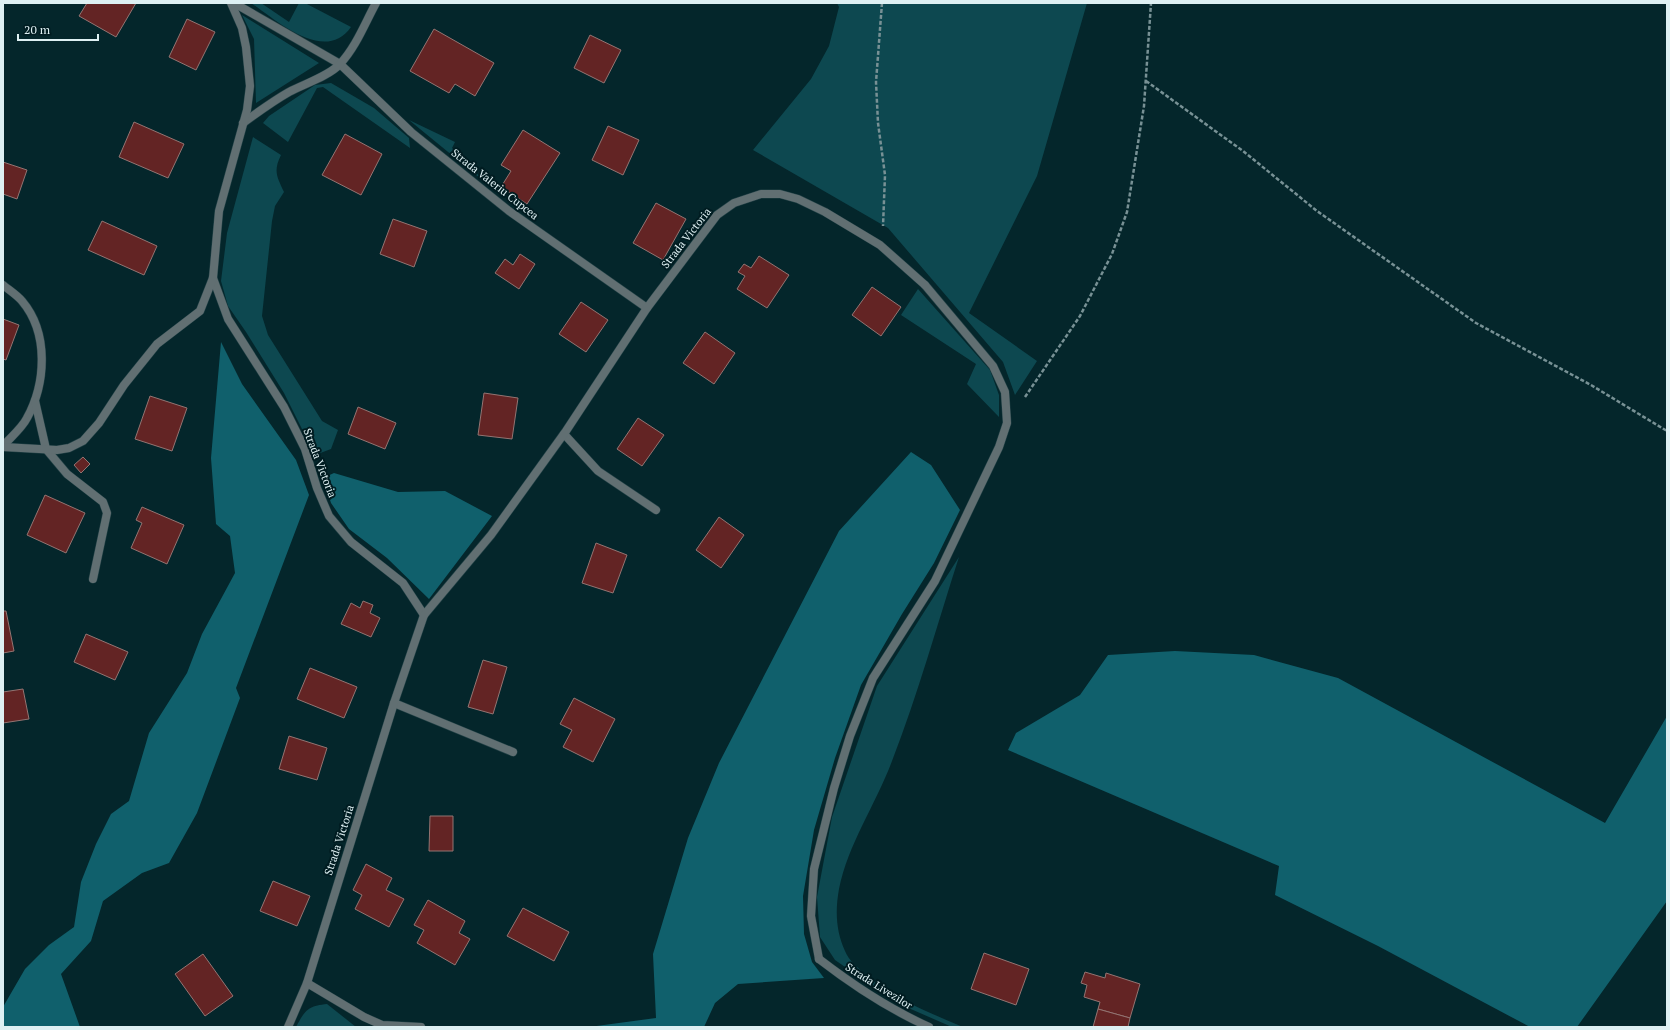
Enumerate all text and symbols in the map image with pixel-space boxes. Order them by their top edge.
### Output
scale bar [18,16,98,42]
text: 20 m [24,22,51,37]
street label: Strada Valeriu Cupcea [449,146,542,223]
street label: Strada Victoria [658,205,714,271]
street label: Strada Victoria [300,426,340,500]
street label: Strada Victoria [321,803,357,877]
street label: Strada Livezilor [843,960,916,1013]

